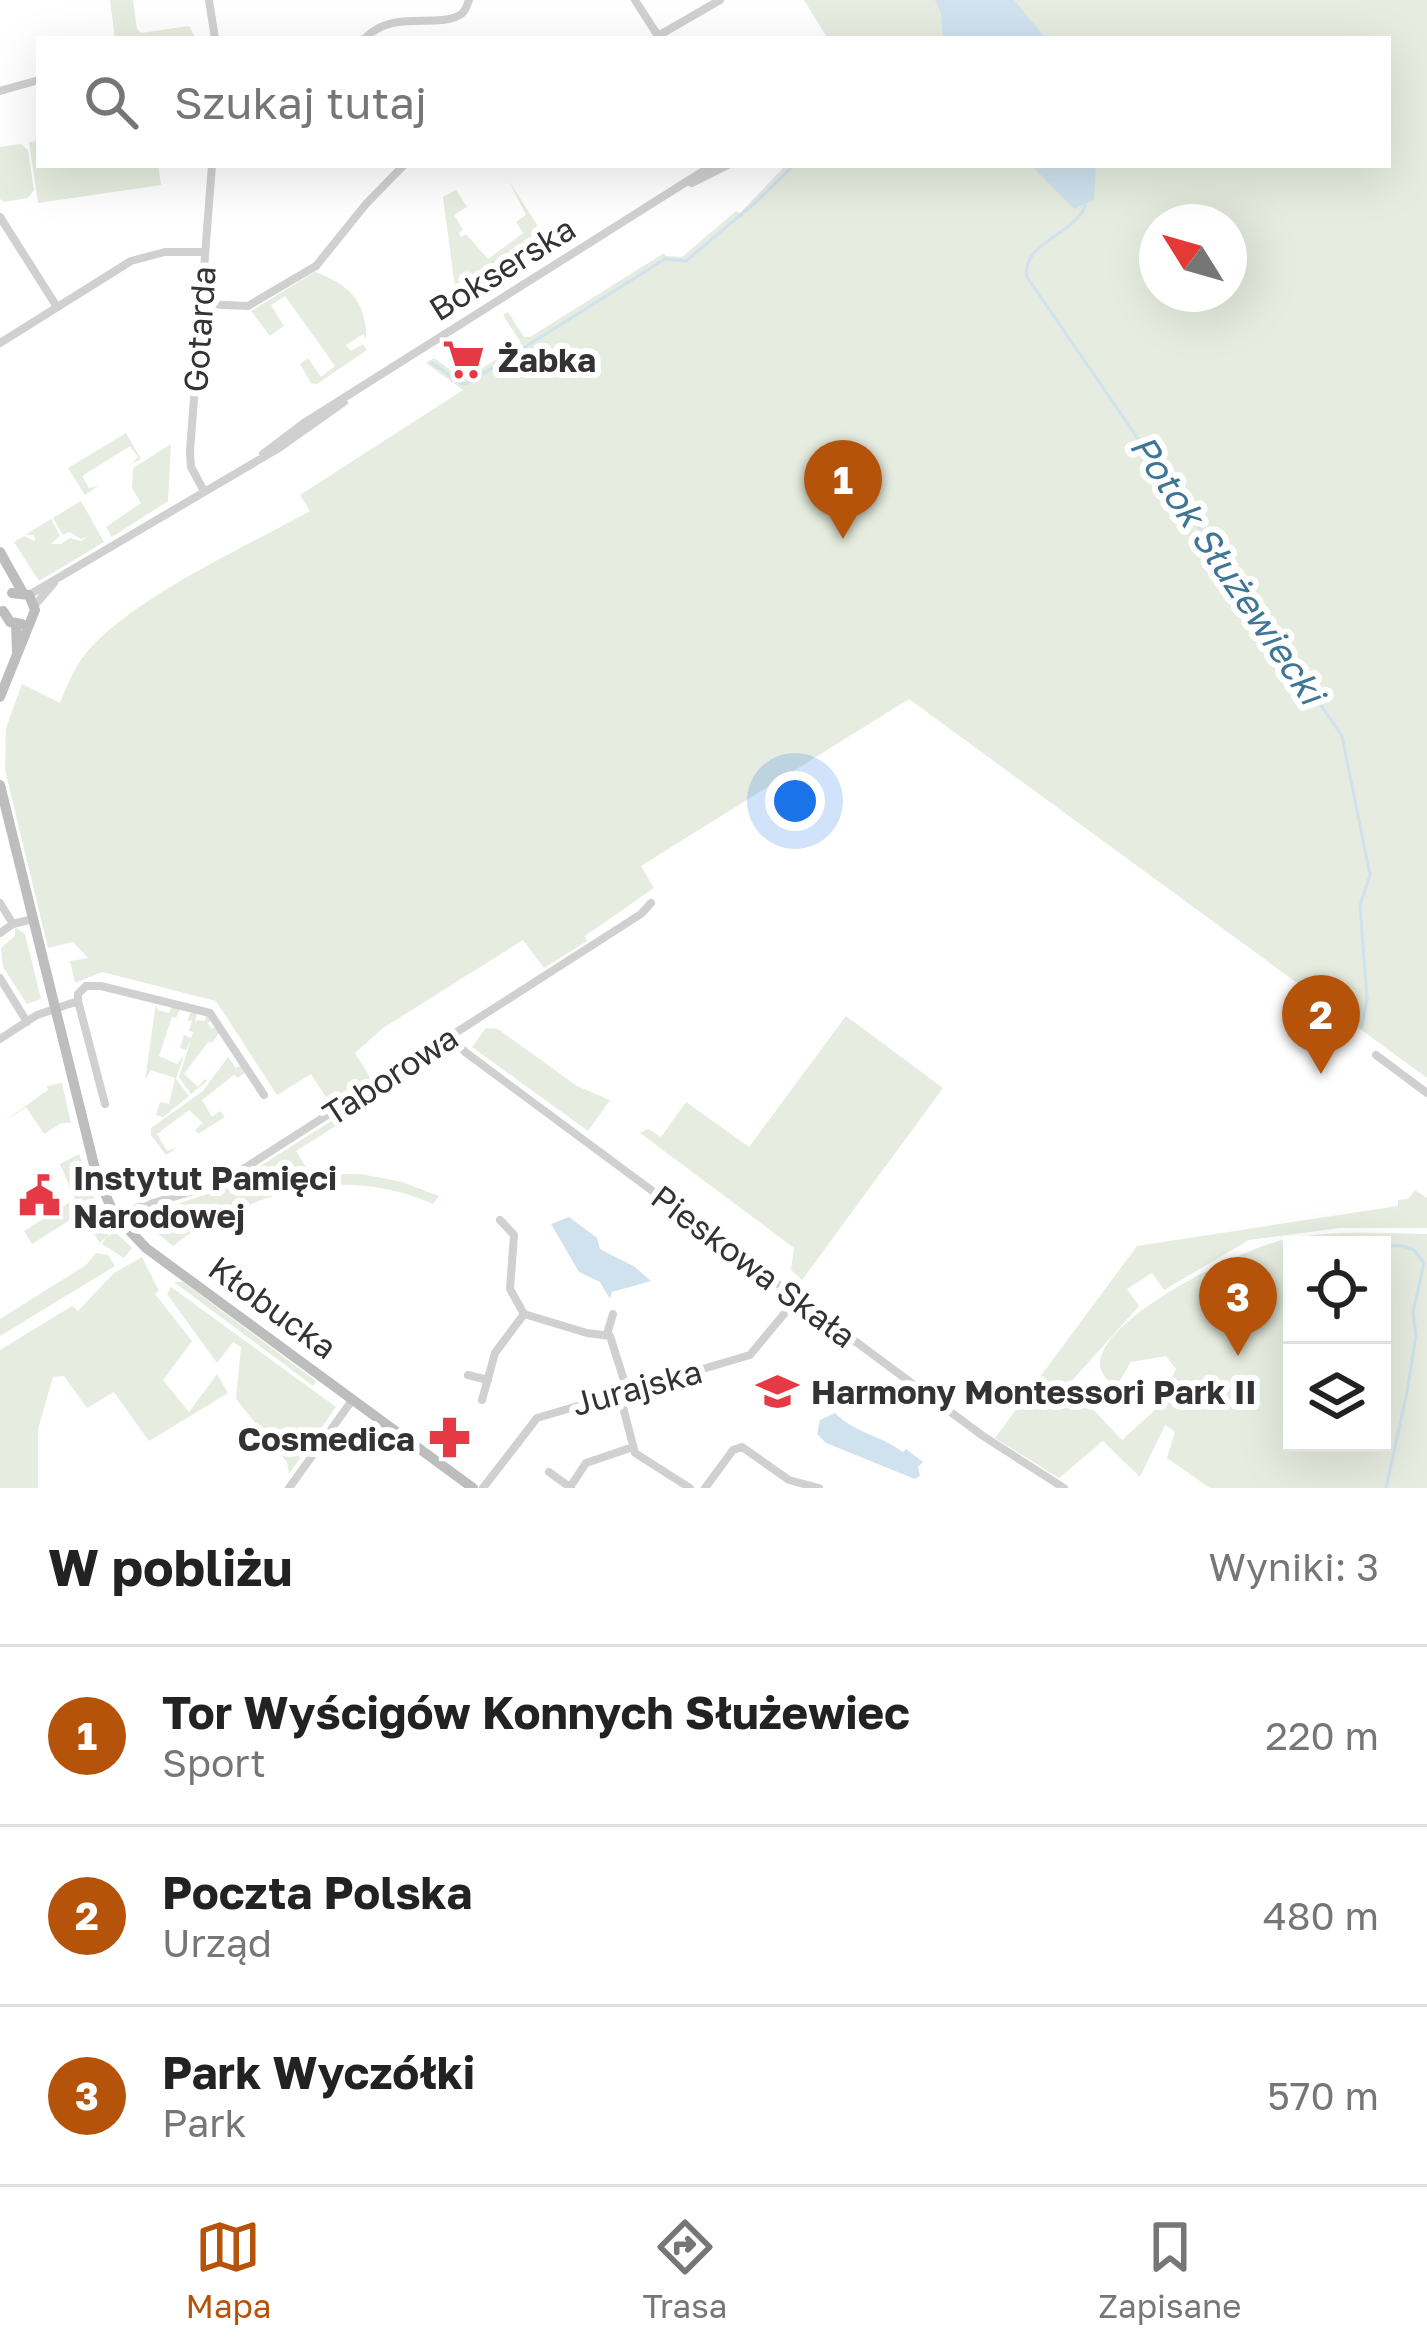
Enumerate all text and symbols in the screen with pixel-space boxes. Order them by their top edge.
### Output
search box [36,36,1391,168]
icon: search [78,69,144,135]
text: Szukaj tutaj [174,75,427,129]
north arrow [1139,204,1247,312]
street label: Bokserska [422,208,582,328]
street label: Gotarda [175,265,223,393]
supermarket icon: Żabka [441,336,487,382]
place label: Żabka [498,340,596,379]
water label: Potok Służewiecki [1122,426,1336,715]
pin: 1 [804,440,882,539]
your location [765,771,825,831]
pin: 2 [1282,975,1360,1074]
street label: Taborowa [315,1017,465,1133]
place label: Instytut Pamięci Narodowej [73,1158,337,1235]
public building icon: Instytut Pamięci Narodowej [16,1173,62,1219]
street label: Pieskowa Skała [644,1177,864,1355]
map controls [1283,1236,1391,1452]
button: locate [1283,1236,1391,1344]
street label: Kłobucka [202,1248,344,1366]
pin: 3 [1199,1257,1277,1356]
button: layers [1283,1344,1391,1452]
street label: Jurajska [568,1351,706,1423]
school or university icon: Harmony Montessori Park II [754,1368,800,1414]
place label: Harmony Montessori Park II [811,1372,1256,1411]
pharmacy icon: Cosmedica [426,1415,472,1461]
place label: Cosmedica [237,1419,415,1458]
text: W pobliżu [48,1536,293,1597]
text: Wyniki: 3 [1209,1543,1379,1590]
text: Tor Wyścigów Konnych Służewiec [162,1685,910,1739]
text: 1 [77,1712,97,1759]
text: 220 m [1265,1712,1379,1759]
text: Sport [162,1739,266,1786]
text: Poczta Polska [162,1865,472,1919]
text: 2 [75,1892,99,1939]
text: 480 m [1263,1892,1379,1939]
text: Urząd [162,1919,272,1966]
text: Park Wyczółki [162,2045,475,2099]
text: 3 [75,2072,99,2119]
text: 570 m [1267,2072,1379,2119]
text: Park [162,2099,246,2146]
tab: Mapa [186,2214,271,2325]
tab: Trasa [642,2214,727,2325]
tab: Zapisane [1098,2214,1241,2325]

